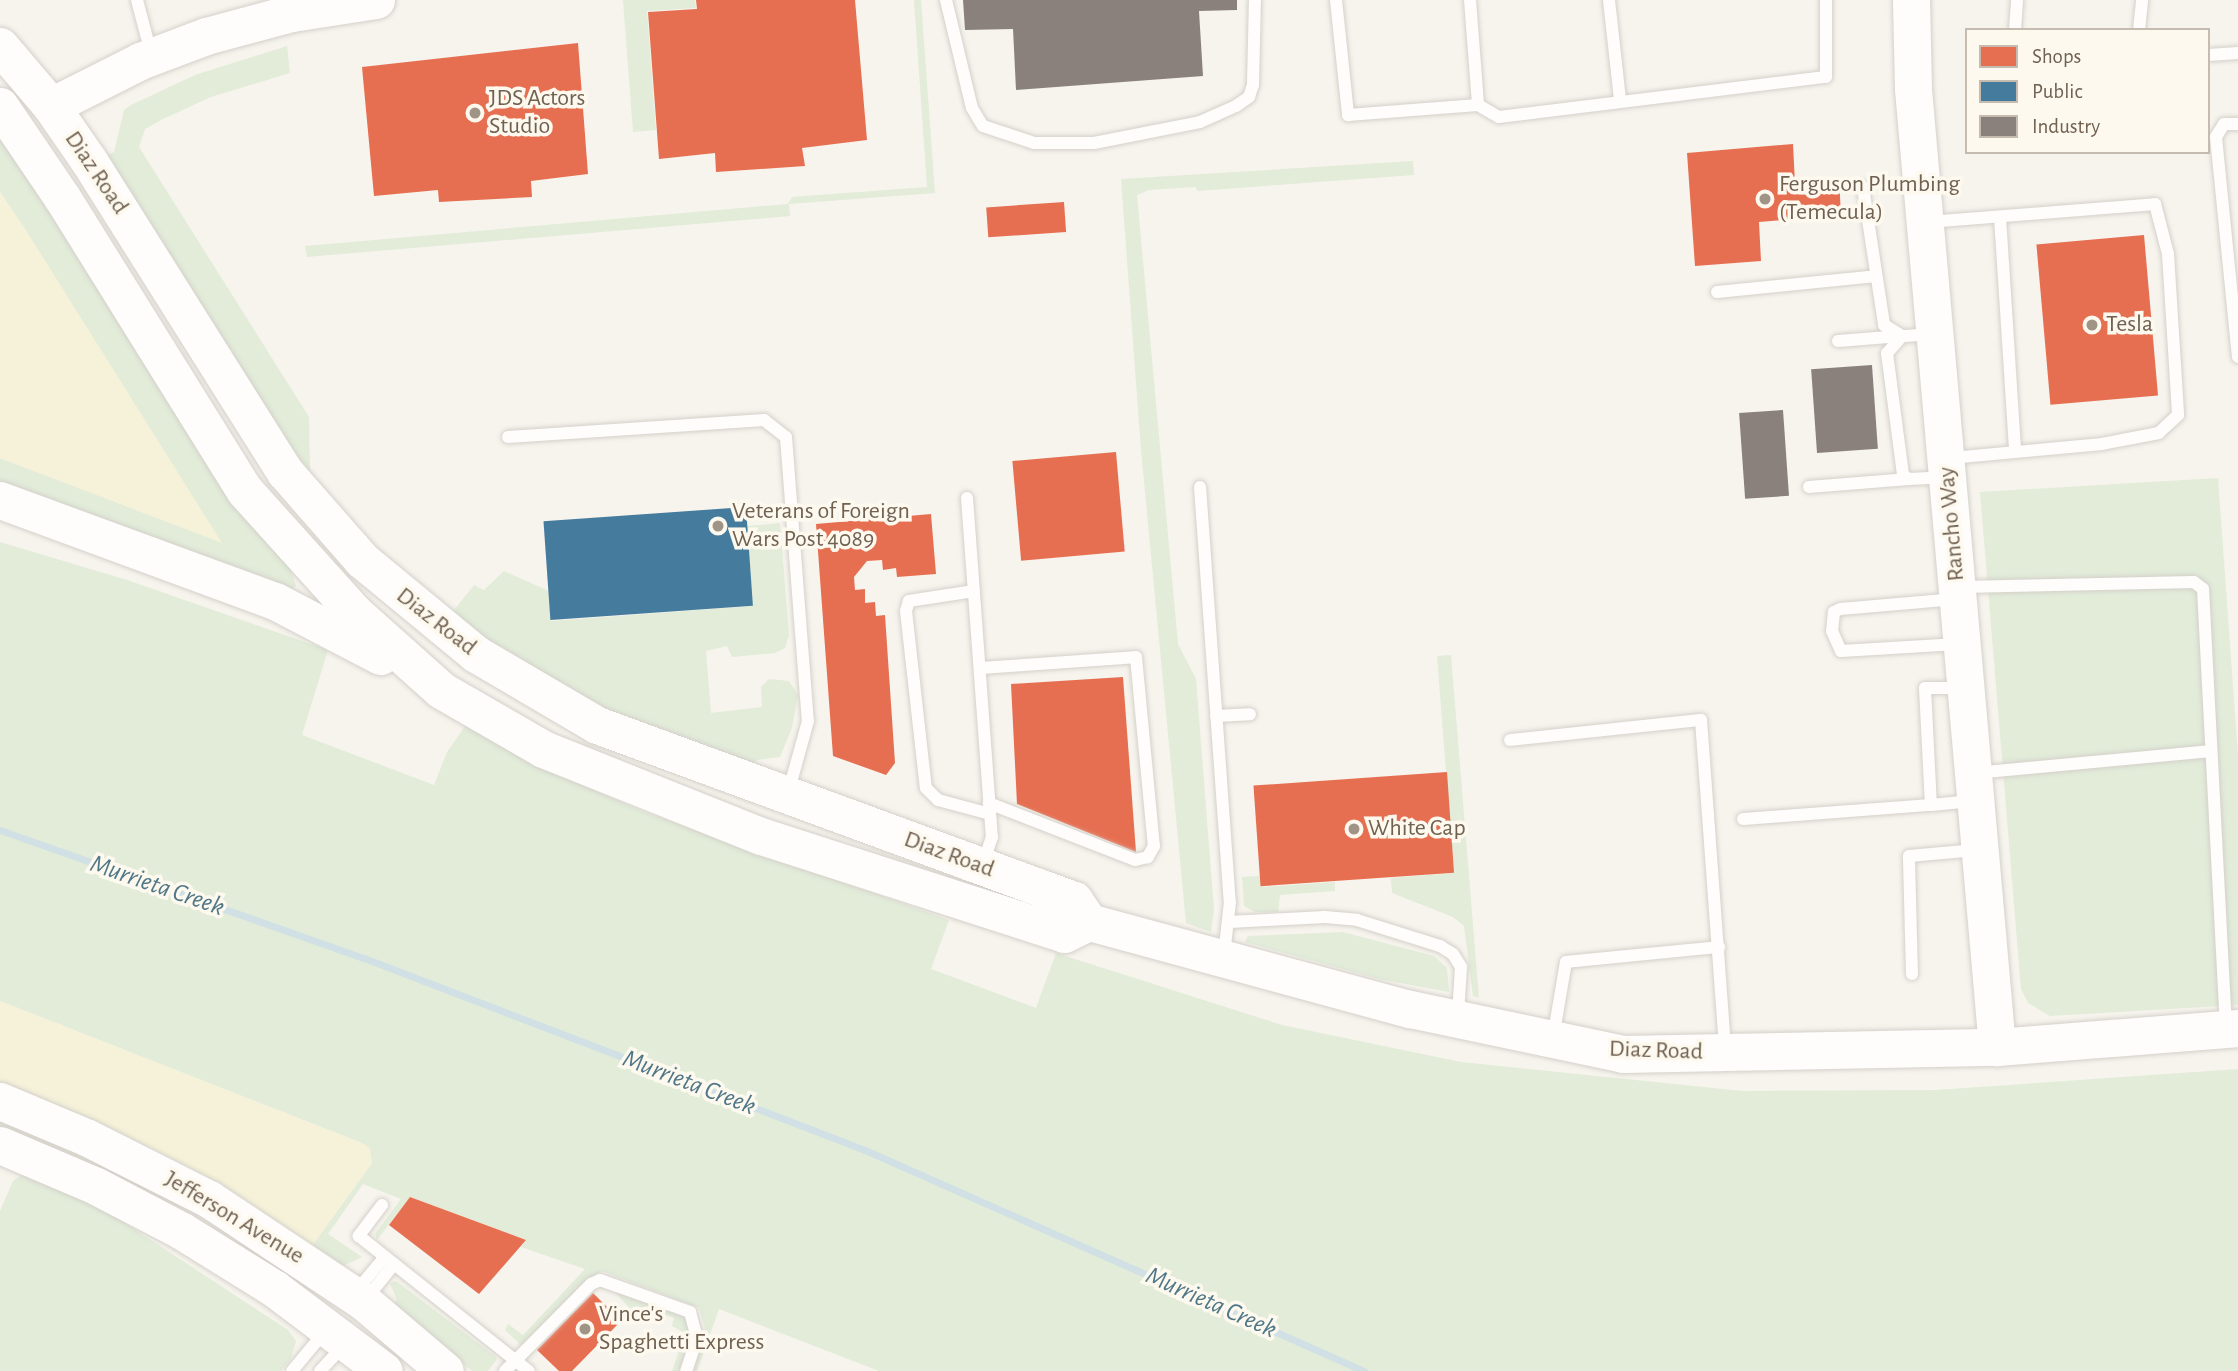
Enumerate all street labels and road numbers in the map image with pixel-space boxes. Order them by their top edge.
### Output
street label: Diaz Road [58,126,134,220]
street label: Rancho Way [1933,466,1971,582]
street label: Diaz Road [390,582,482,662]
street label: Diaz Road [900,825,998,885]
street label: Diaz Road [1609,1035,1703,1067]
street label: Jefferson Avenue [159,1165,309,1271]

